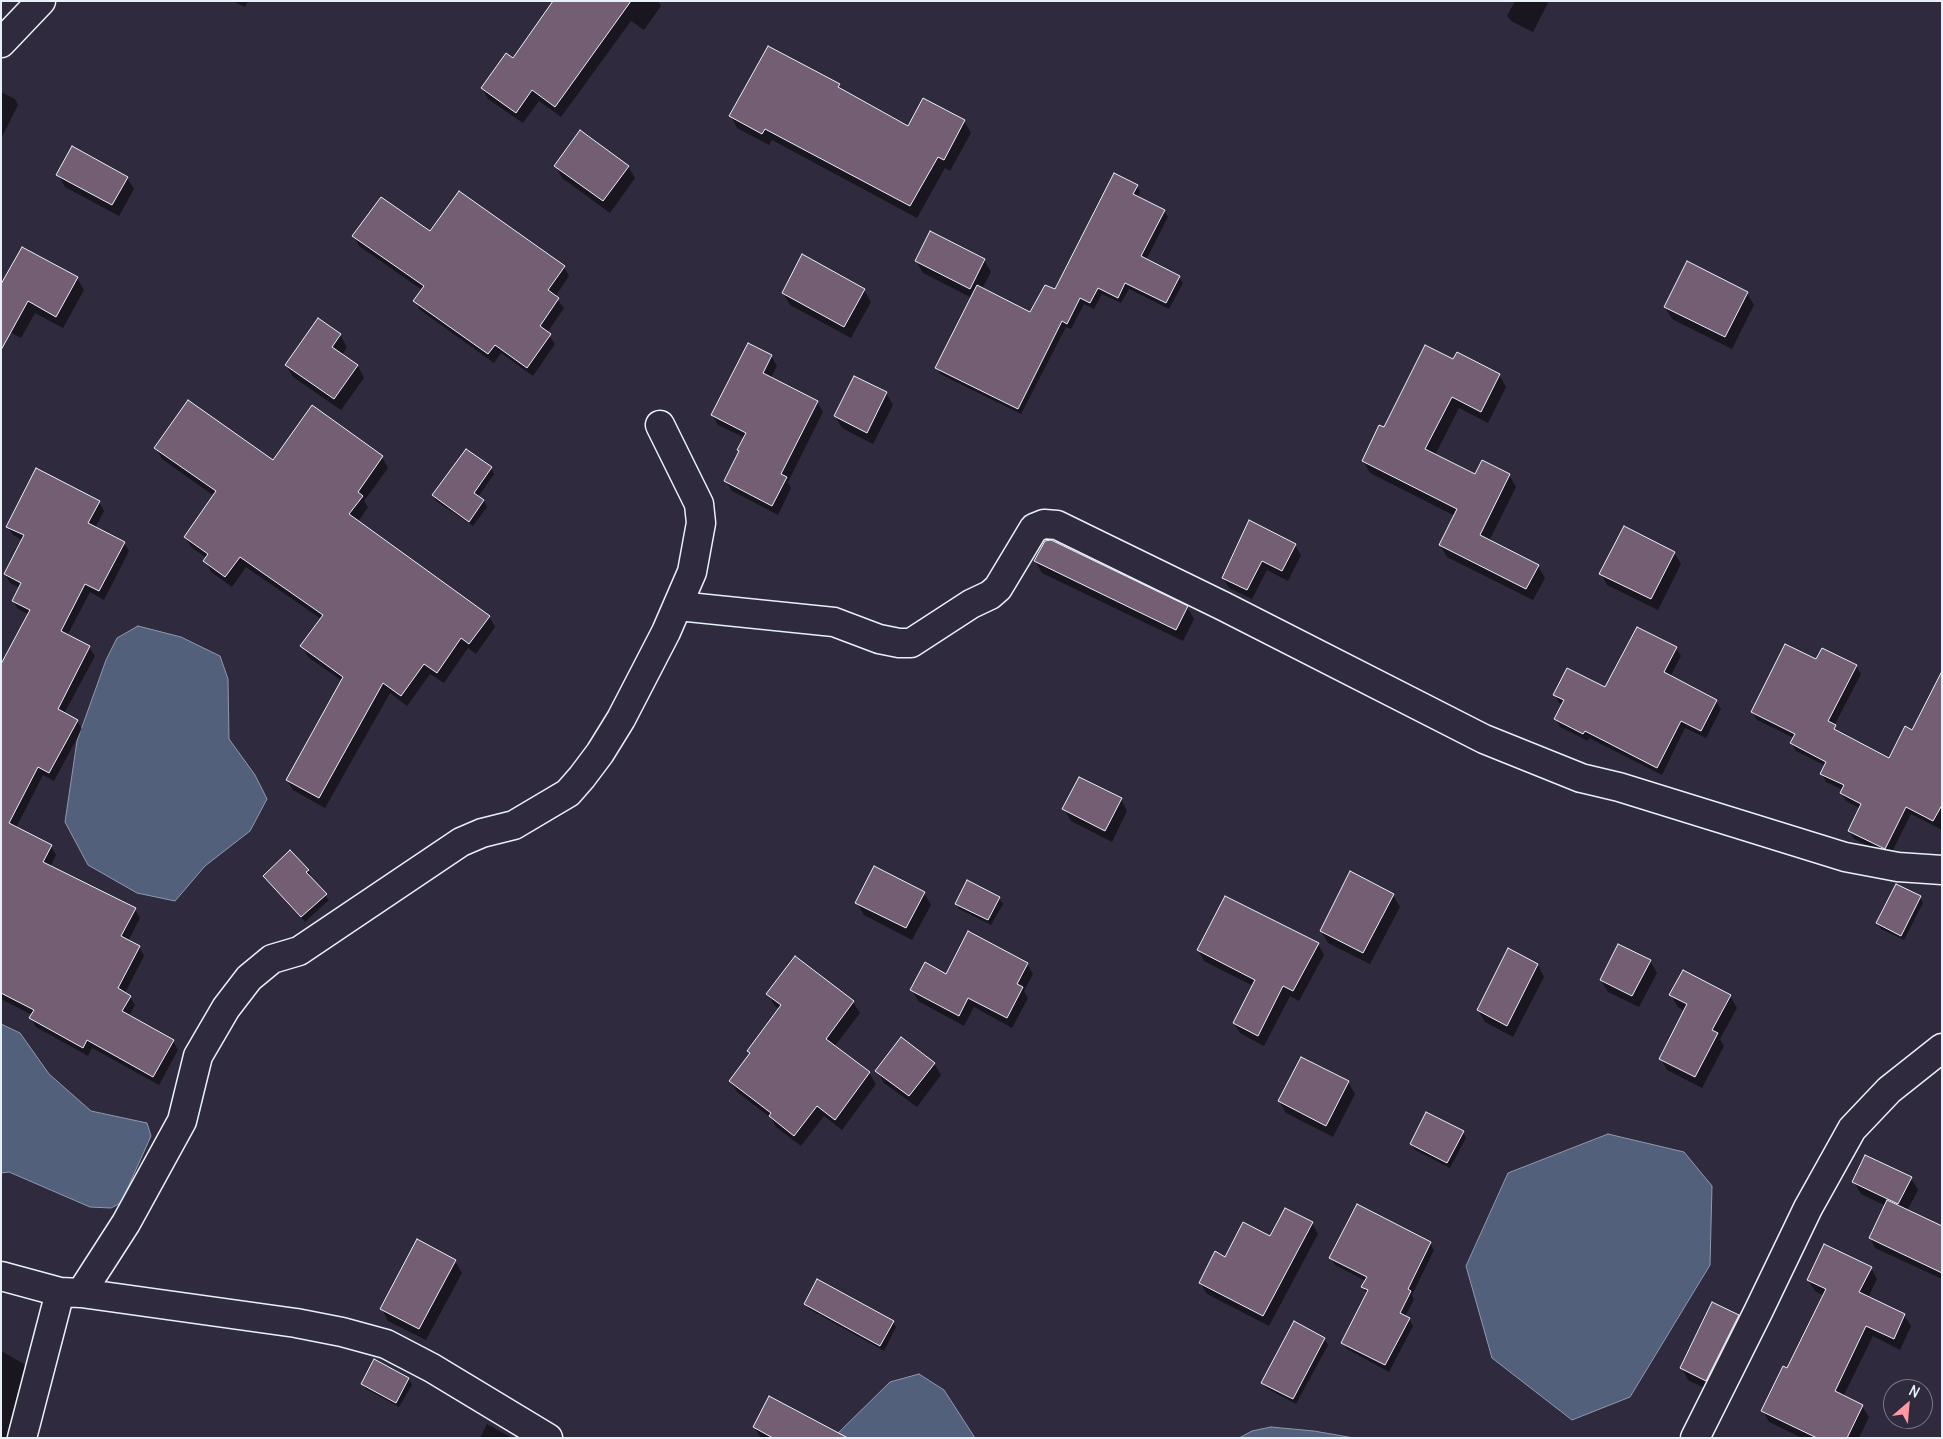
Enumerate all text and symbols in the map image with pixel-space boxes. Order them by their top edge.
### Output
north arrow [1883,1379,1933,1429]
text: N [1906,1381,1923,1402]

